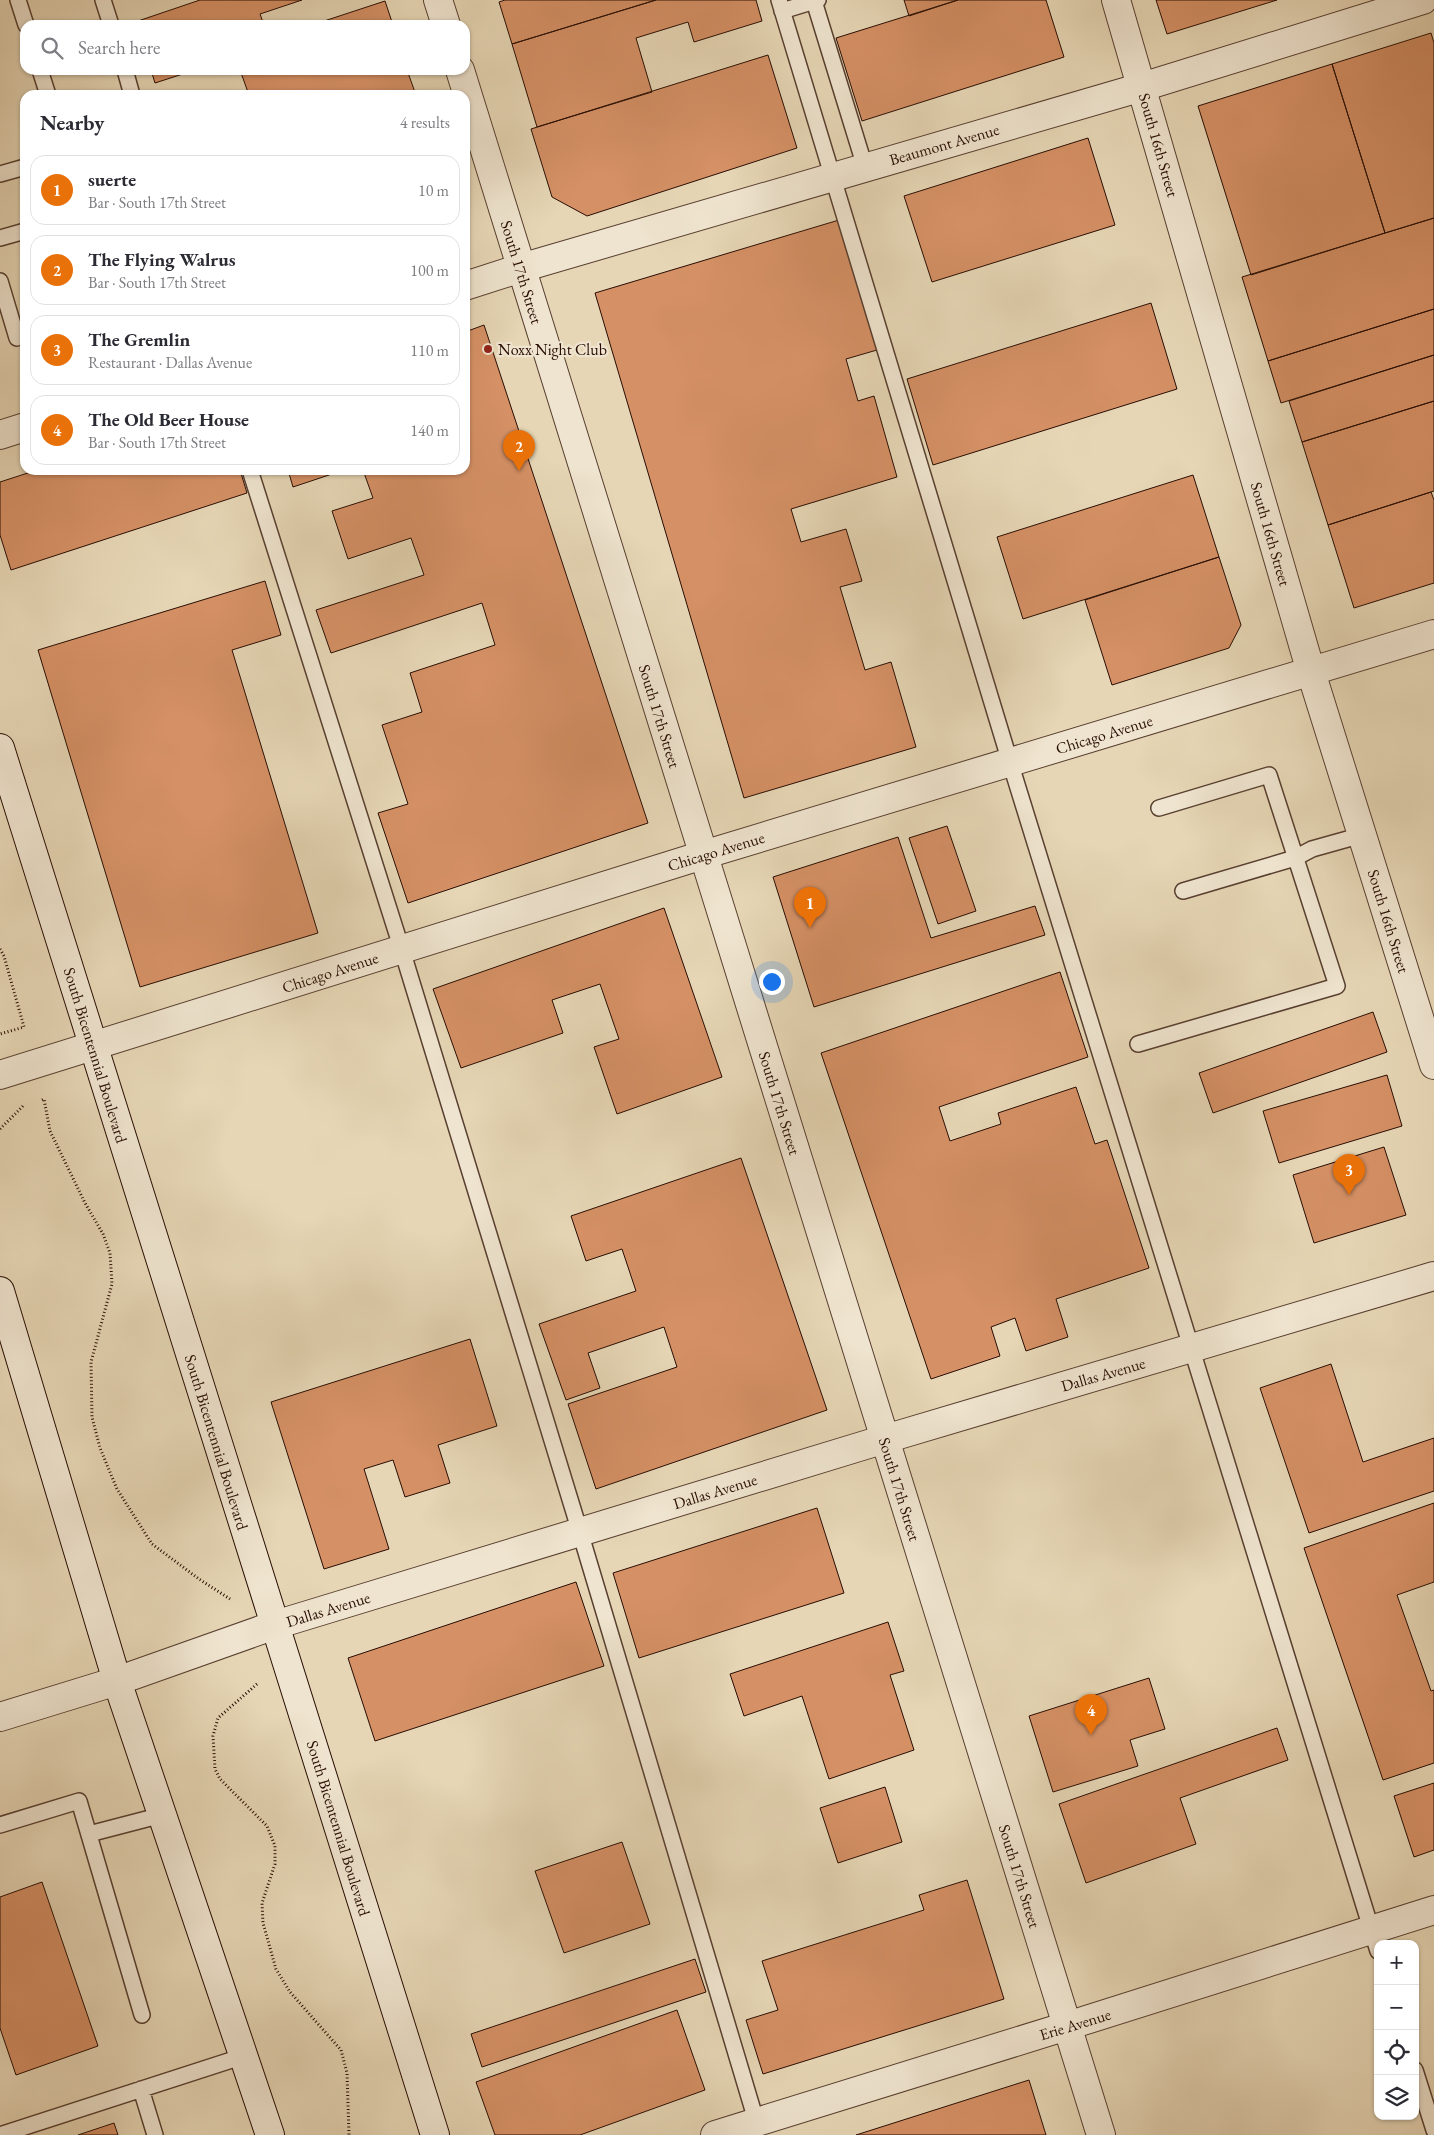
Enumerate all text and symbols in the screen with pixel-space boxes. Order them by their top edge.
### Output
search box [20,20,470,75]
icon: search [38,34,66,62]
text: Search here [78,35,160,60]
street label: South 16th Street [1134,91,1183,200]
text: Nearby [40,109,104,136]
text: 4 results [400,112,450,133]
street label: Beaumont Avenue [887,119,1002,170]
text: suerte [88,167,136,192]
text: 1 [53,180,61,201]
text: 10 m [418,180,449,201]
text: Bar · South 17th Street [88,192,226,213]
street label: South 17th Street [496,218,547,326]
text: The Flying Walrus [88,247,236,272]
text: 2 [53,260,61,281]
text: 100 m [410,260,449,281]
text: Bar · South 17th Street [88,272,226,293]
text: The Gremlin [88,327,190,352]
place label: Noxx Night Club [498,339,607,360]
text: 3 [53,340,61,361]
text: 110 m [410,340,449,361]
marker: Noxx Night Club [482,343,494,355]
text: Restaurant · Dallas Avenue [88,352,252,373]
text: The Old Beer House [88,407,249,432]
text: 4 [53,420,61,441]
text: 140 m [410,420,449,441]
pin: 2 [503,430,535,471]
text: Bar · South 17th Street [88,432,226,453]
street label: South 16th Street [1246,480,1295,589]
street label: South 17th Street [634,662,685,770]
street label: Chicago Avenue [1053,710,1155,759]
street label: Chicago Avenue [665,827,767,876]
street label: South 16th Street [1363,867,1414,975]
pin: 1 [794,887,826,928]
street label: Chicago Avenue [279,947,381,998]
street label: South Bicentennial Boulevard [59,965,132,1146]
your location [759,969,785,995]
street label: South 17th Street [754,1049,805,1157]
pin: 3 [1333,1154,1365,1195]
street label: South Bicentennial Boulevard [180,1352,253,1533]
street label: Dallas Avenue [1059,1352,1148,1397]
street label: South 17th Street [874,1435,925,1543]
street label: Dallas Avenue [671,1469,760,1514]
street label: Dallas Avenue [284,1587,373,1632]
pin: 4 [1075,1694,1107,1735]
street label: South Bicentennial Boulevard [302,1738,375,1919]
street label: South 17th Street [994,1822,1045,1930]
map controls [1374,1940,1419,2120]
button: + [1374,1940,1419,1985]
button: − [1374,1985,1419,2030]
street label: Erie Avenue [1037,2004,1113,2045]
button: locate [1374,2030,1419,2075]
button: layers [1374,2075,1419,2120]

